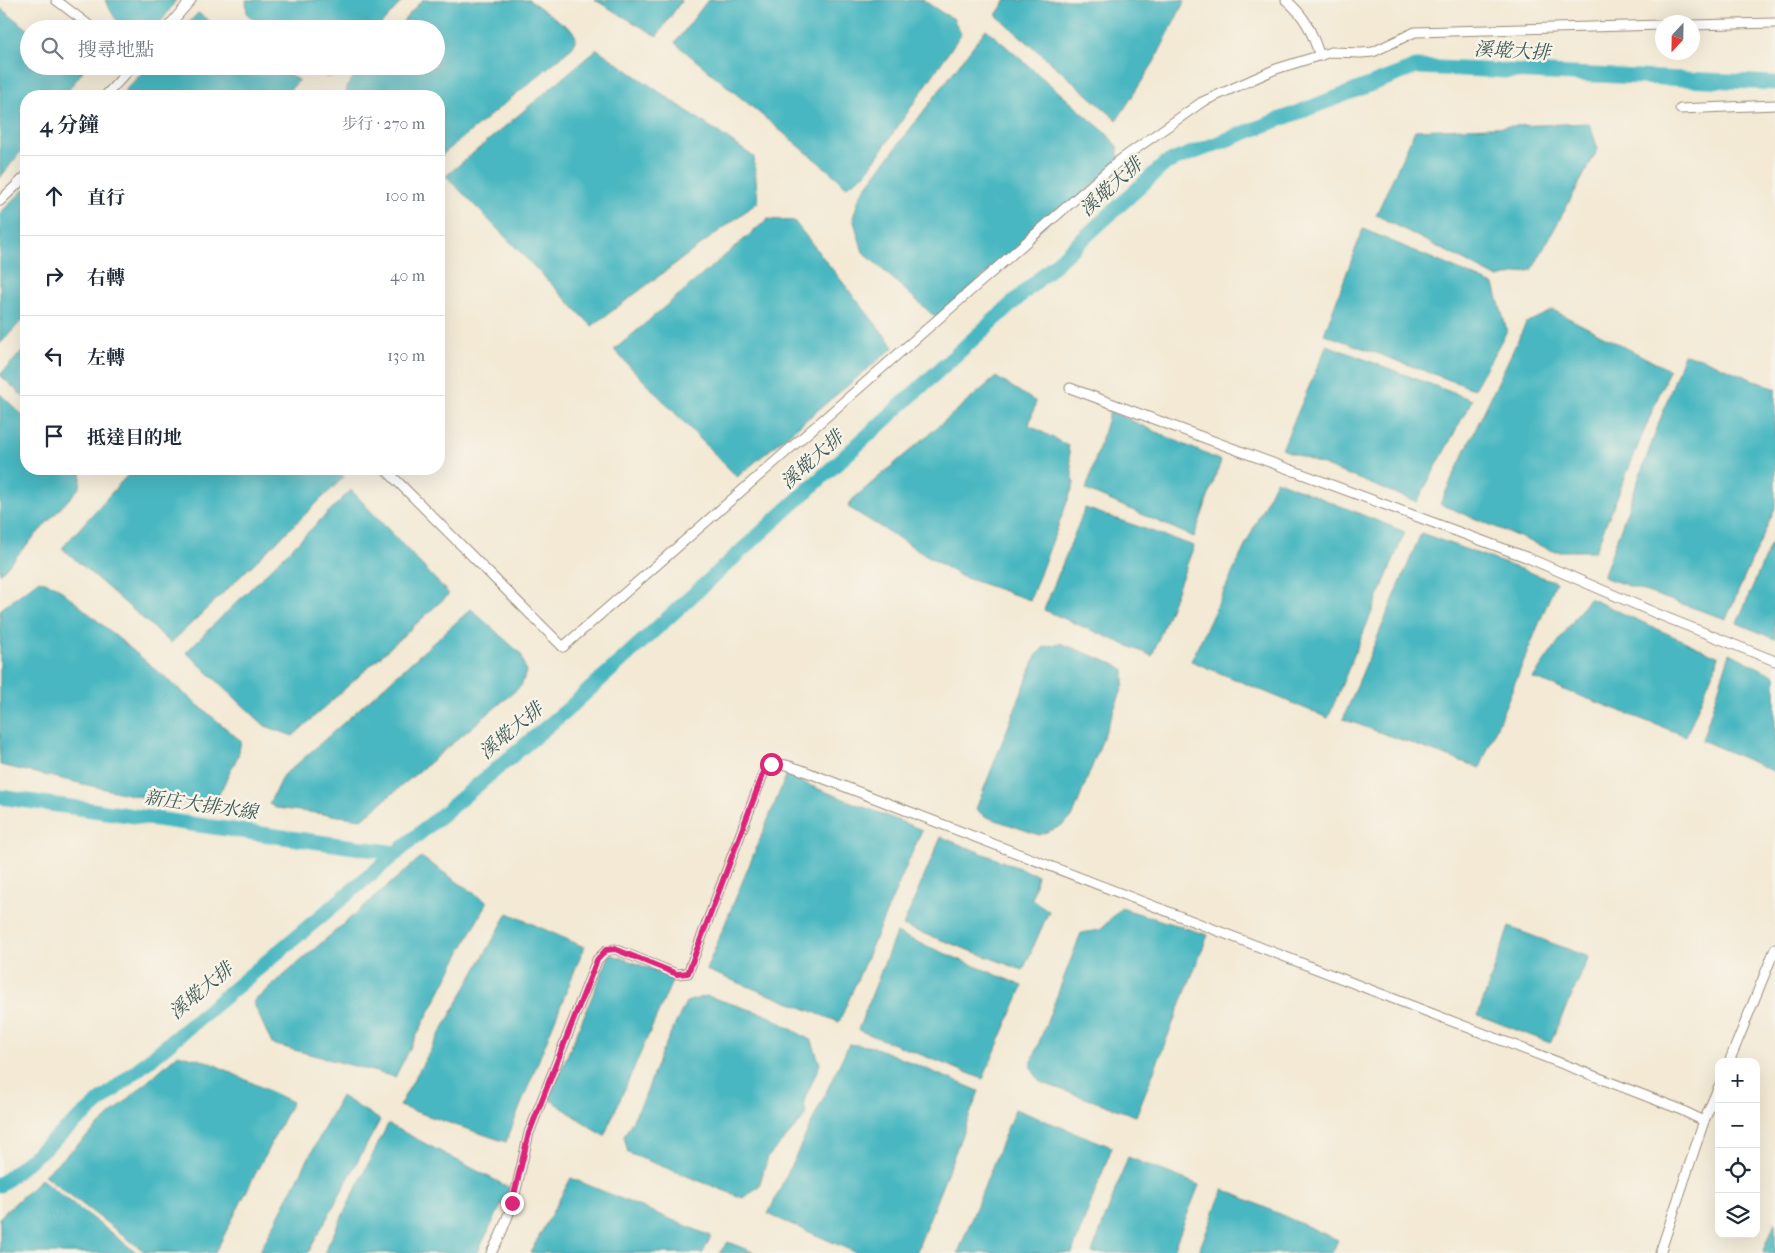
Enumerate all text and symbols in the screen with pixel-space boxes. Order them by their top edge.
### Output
north arrow [1655,15,1700,60]
search box [20,20,445,75]
icon: search [38,34,66,62]
water label: 溪墘大排 [1473,38,1554,64]
text: 搜尋地點 [78,39,154,61]
text: 4 分鐘 [40,113,99,137]
text: 步行 · 270 m [341,114,425,133]
water label: 溪墘大排 [1075,151,1149,221]
icon: ahead [40,182,68,210]
text: 100 m [385,186,425,205]
text: 直行 [87,187,125,209]
icon: right [40,262,68,290]
text: 40 m [390,266,425,285]
text: 右轉 [87,267,125,289]
icon: left [40,342,68,370]
text: 130 m [387,346,425,365]
text: 左轉 [87,347,125,369]
icon: arrive [40,422,68,450]
water label: 溪墘大排 [776,424,850,494]
text: 抵達目的地 [87,427,182,449]
water label: 溪墘大排 [475,696,549,764]
route start [760,753,783,776]
water label: 新庄大排水線 [143,786,261,824]
water label: 溪墘大排 [165,956,239,1024]
map controls [1715,1058,1760,1238]
button: + [1715,1058,1760,1103]
button: − [1715,1103,1760,1148]
button: locate [1715,1148,1760,1193]
route end [501,1192,524,1215]
button: layers [1715,1193,1760,1238]

